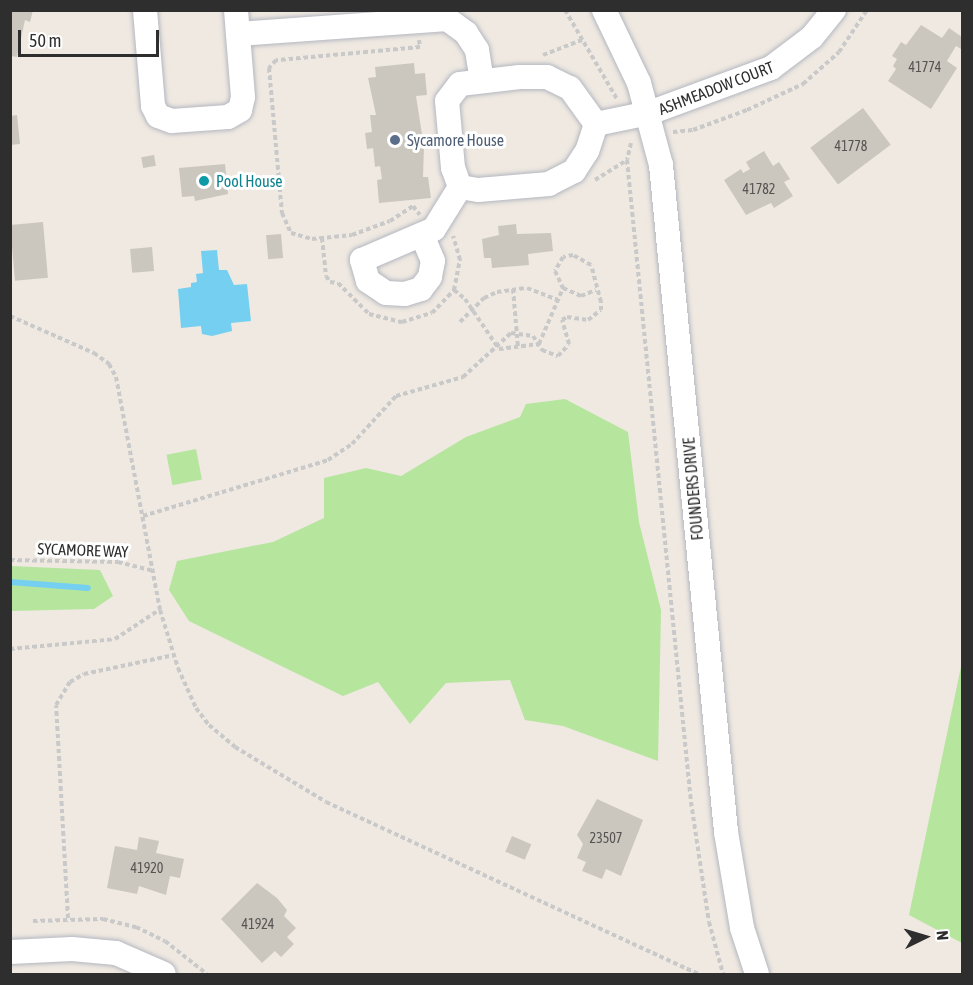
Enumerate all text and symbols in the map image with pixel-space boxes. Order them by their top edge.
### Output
scale bar [21,18,162,56]
text: 50 m [29,30,61,51]
street label: ASHMEADOW COURT [656,57,776,119]
house number: 41774 [909,59,941,75]
place label: Sycamore House [407,130,504,150]
marker: Sycamore House [388,133,402,147]
house number: 41778 [835,138,867,154]
place label: Pool House [216,171,283,191]
marker: Pool House [197,174,211,188]
house number: 41782 [743,181,775,197]
street label: FOUNDERS DRIVE [679,437,707,541]
street label: SYCAMORE WAY [37,539,129,561]
house number: 23507 [590,830,622,846]
house number: 41920 [131,860,163,876]
north arrow [895,907,955,967]
house number: 41924 [242,916,274,932]
text: N [934,930,952,941]

